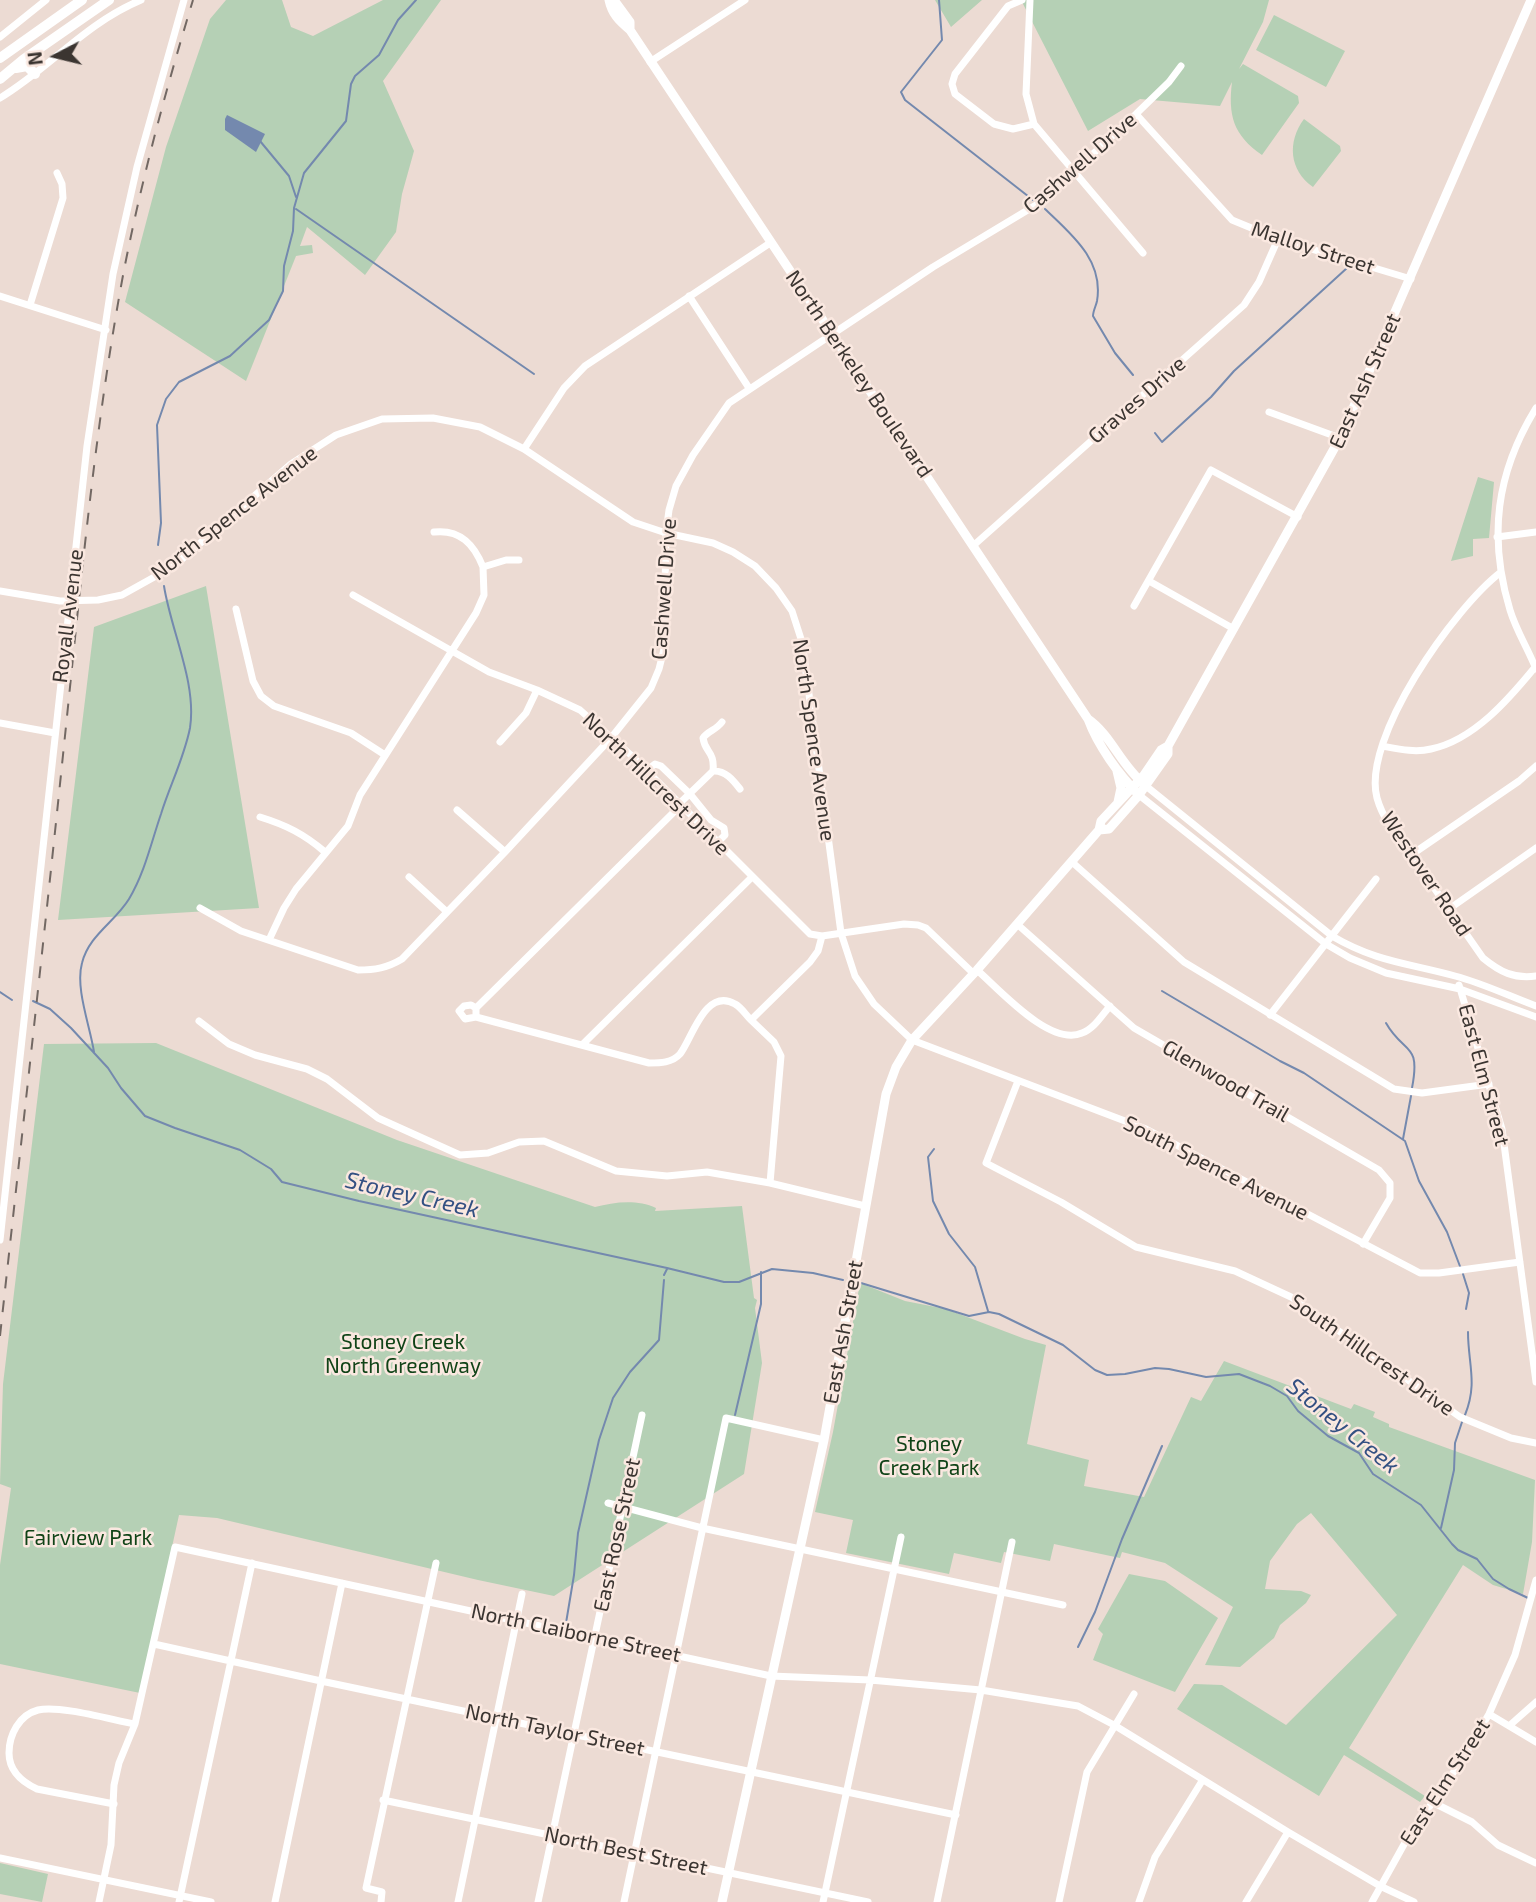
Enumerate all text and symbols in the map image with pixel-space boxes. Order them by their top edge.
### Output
north arrow [21,21,91,91]
text: N [22,50,47,67]
street label: Cashwell Drive [1018,107,1142,219]
street label: Malloy Street [1248,216,1378,280]
street label: North Berkeley Boulevard [780,265,938,483]
street label: East Ash Street [1324,309,1406,453]
street label: Graves Drive [1083,351,1191,449]
street label: North Spence Avenue [146,440,322,586]
street label: Cashwell Drive [646,517,682,661]
street label: Royall Avenue [47,548,89,684]
street label: North Spence Avenue [787,637,841,843]
street label: North Hillcrest Drive [577,707,735,861]
street label: Westover Road [1375,807,1477,941]
street label: East Elm Street [1453,1001,1515,1149]
street label: Glenwood Trail [1158,1034,1294,1128]
street label: South Spence Avenue [1119,1110,1313,1226]
water label: Stoney Creek [343,1166,481,1224]
street label: East Ash Street [818,1258,868,1406]
street label: South Hillcrest Drive [1285,1289,1459,1421]
park label: Stoney Creek North Greenway [325,1329,481,1379]
water label: Stoney Creek [1281,1372,1405,1480]
park label: Stoney Creek Park [879,1431,979,1481]
street label: East Rose Street [588,1456,646,1614]
park label: Fairview Park [24,1525,152,1551]
street label: North Claiborne Street [469,1598,683,1668]
street label: North Taylor Street [463,1699,647,1761]
street label: East Elm Street [1395,1714,1495,1850]
street label: North Best Street [542,1821,710,1881]

